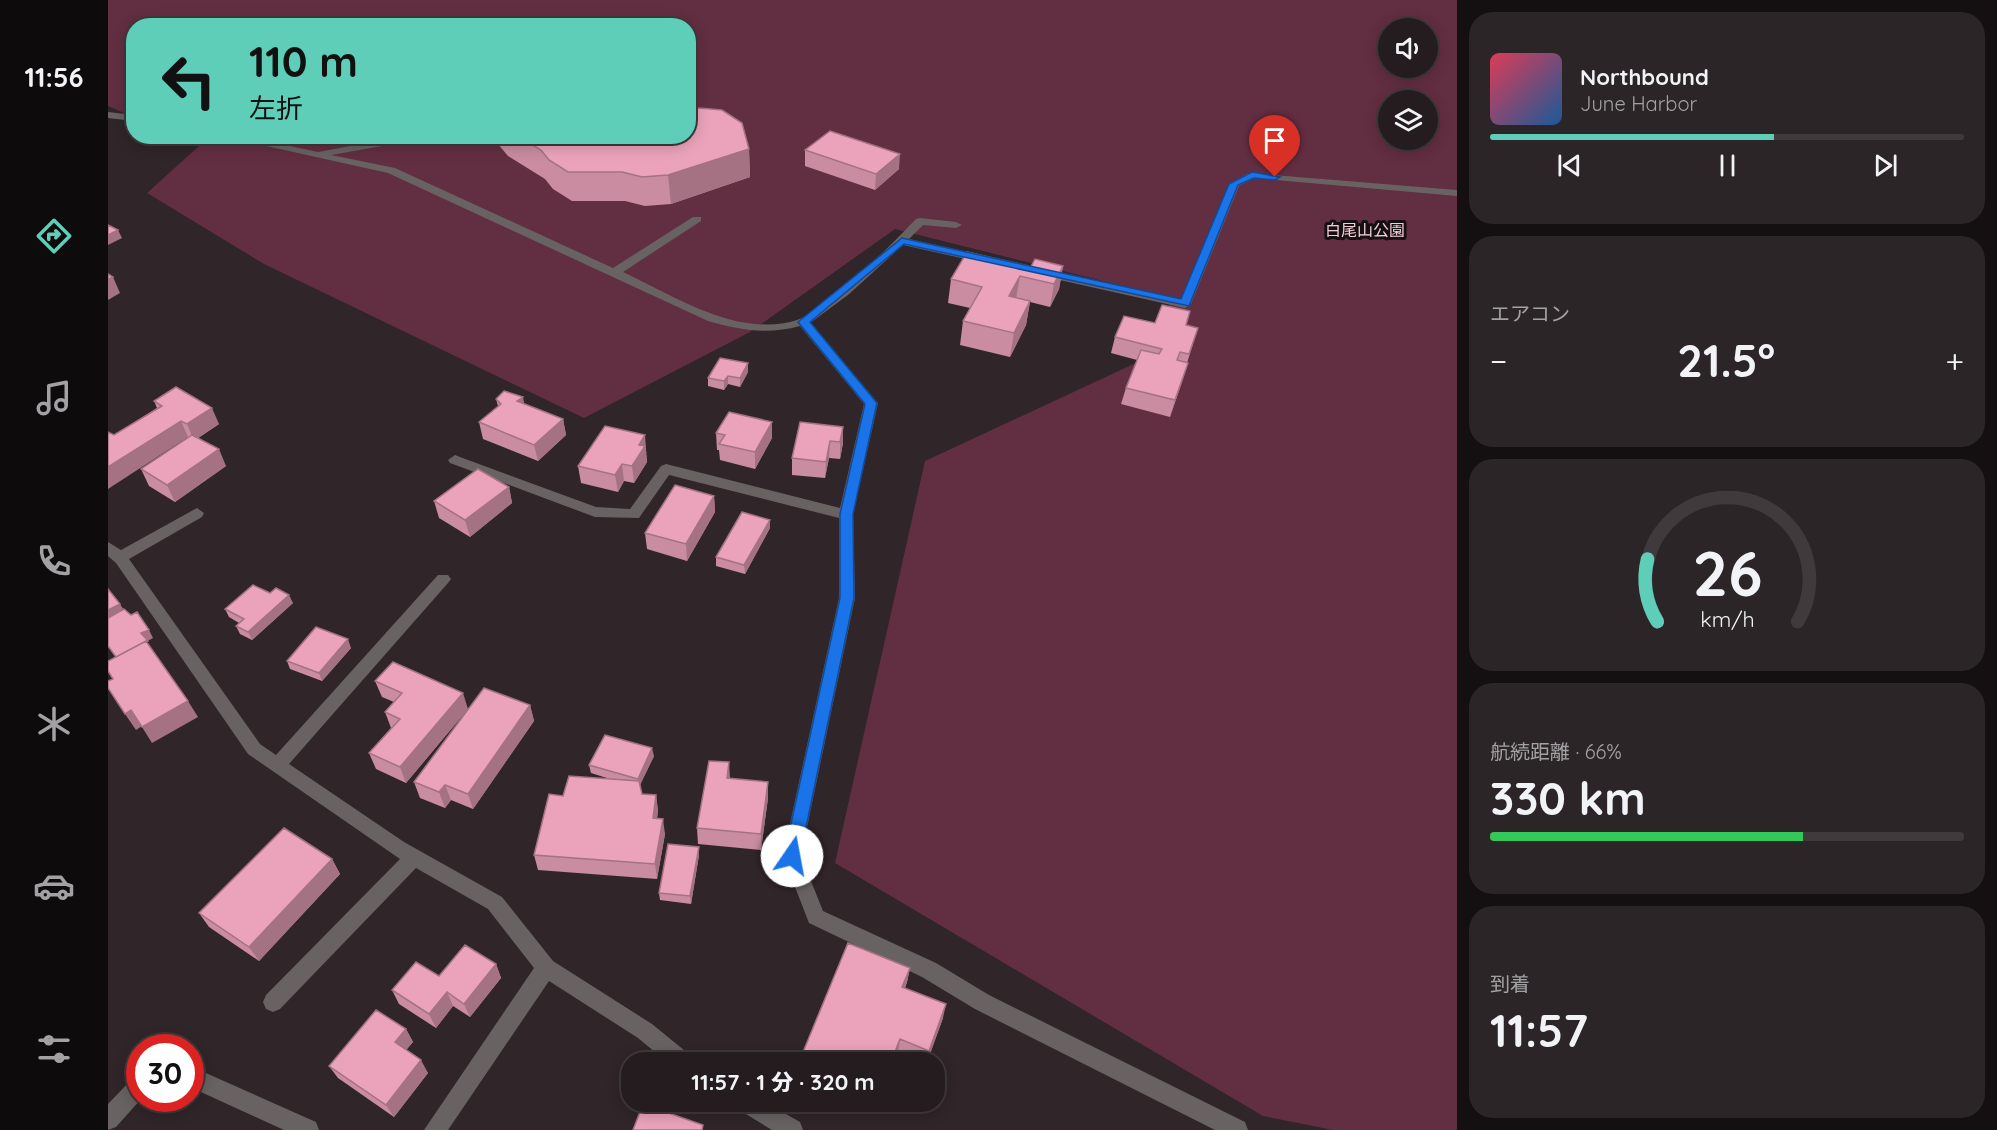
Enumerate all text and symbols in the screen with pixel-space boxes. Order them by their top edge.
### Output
map controls [1378,18,1438,150]
button: sound [1378,18,1438,78]
text: 110 m [249,35,358,88]
icon: left [150,42,228,120]
text: 11:56 [25,60,83,94]
text: Northbound [1580,63,1709,91]
button: layers [1378,90,1438,150]
text: 左折 [249,91,303,125]
text: June Harbor [1580,91,1697,116]
pin [1249,115,1300,177]
icon: arrive [1258,124,1291,157]
icon: previous [1553,149,1586,182]
icon: pause [1711,149,1744,182]
icon: next [1869,149,1902,182]
icon: directions [33,215,75,257]
park label: 白尾山公園 [1325,220,1405,240]
text: エアコン [1490,301,1570,326]
text: 21.5° [1677,332,1775,388]
text: − [1490,340,1507,381]
text: + [1945,340,1964,381]
icon: music [33,377,75,419]
text: 26 [1692,534,1762,612]
icon: phone [33,540,75,582]
text: km/h [1700,606,1754,632]
icon: climate [33,703,75,745]
text: 航続距離 · 66% [1490,739,1622,764]
text: 330 km [1490,770,1646,826]
position arrow [760,824,824,888]
icon: car [33,865,75,907]
text: 到着 [1490,971,1530,996]
text: 11:57 [1490,1002,1588,1058]
icon: filters [33,1028,75,1070]
speed limit sign: 30 [126,1034,204,1112]
text: 11:57 · 1 分 · 320 m [691,1068,875,1096]

